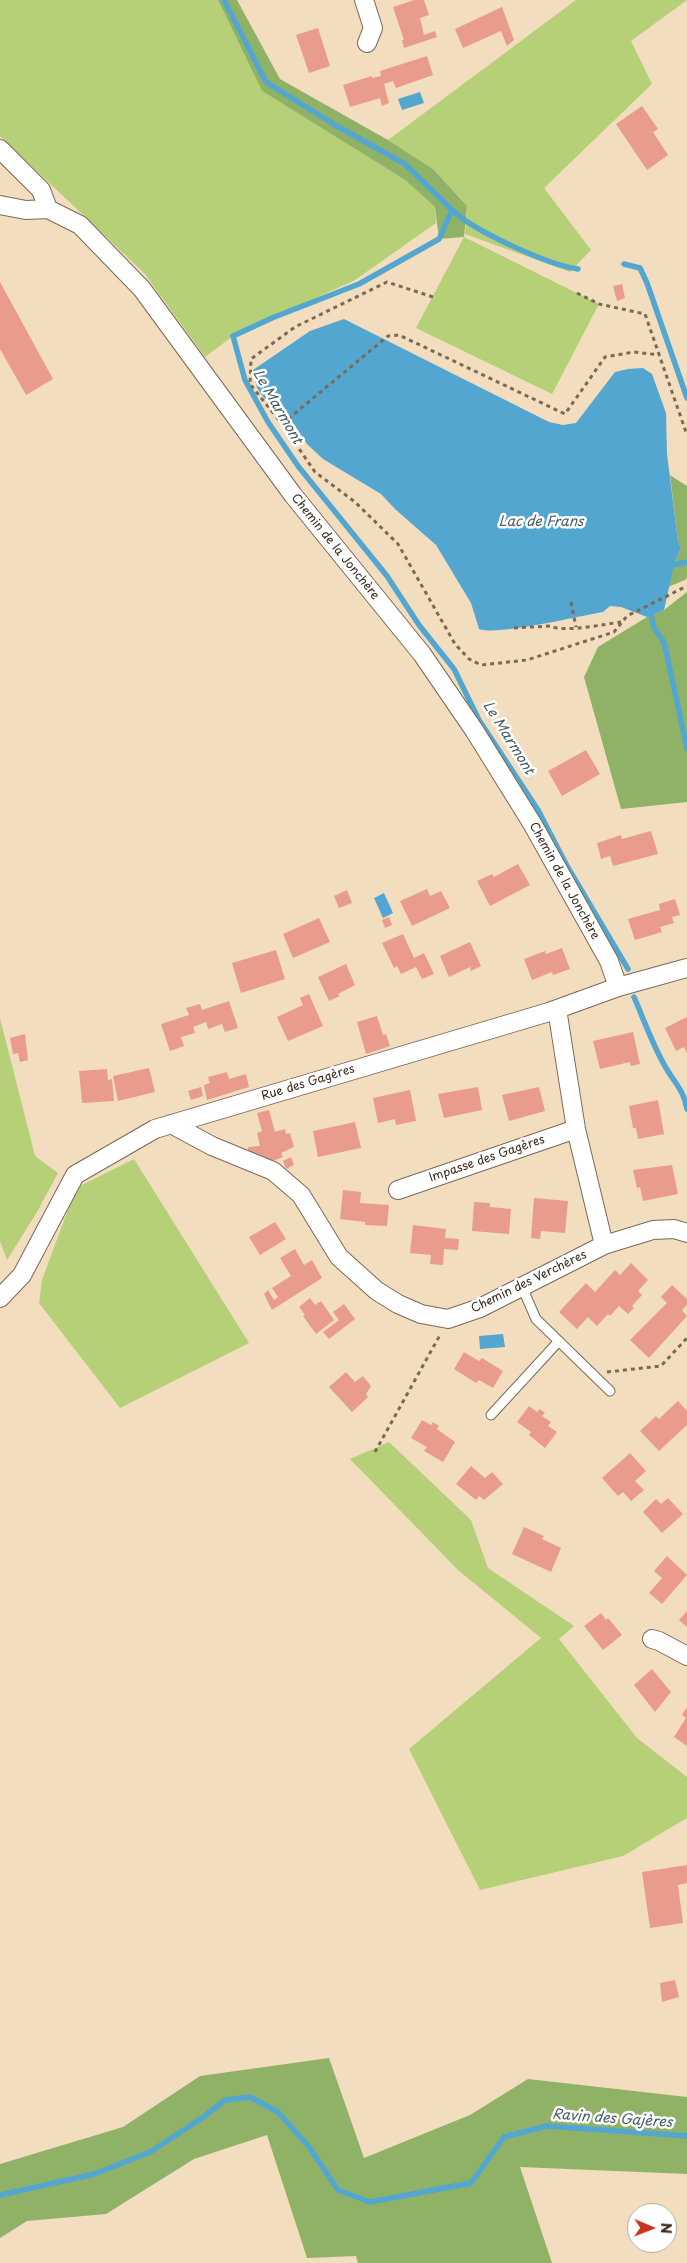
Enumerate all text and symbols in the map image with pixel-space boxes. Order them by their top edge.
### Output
water label: Le Marmont [249,367,305,447]
street label: Chemin de la Jonchère [288,491,382,603]
water label: Lac de Frans [499,514,583,530]
water label: Le Marmont [479,698,537,778]
street label: Chemin de la Jonchère [526,820,602,942]
street label: Rue des Gagères [260,1062,356,1104]
street label: Impasse des Gagères [427,1132,547,1186]
street label: Chemin des Verchères [469,1248,589,1316]
water label: Ravin des Gajères [551,2106,673,2132]
north arrow [627,2203,677,2253]
text: N [656,2223,677,2234]

